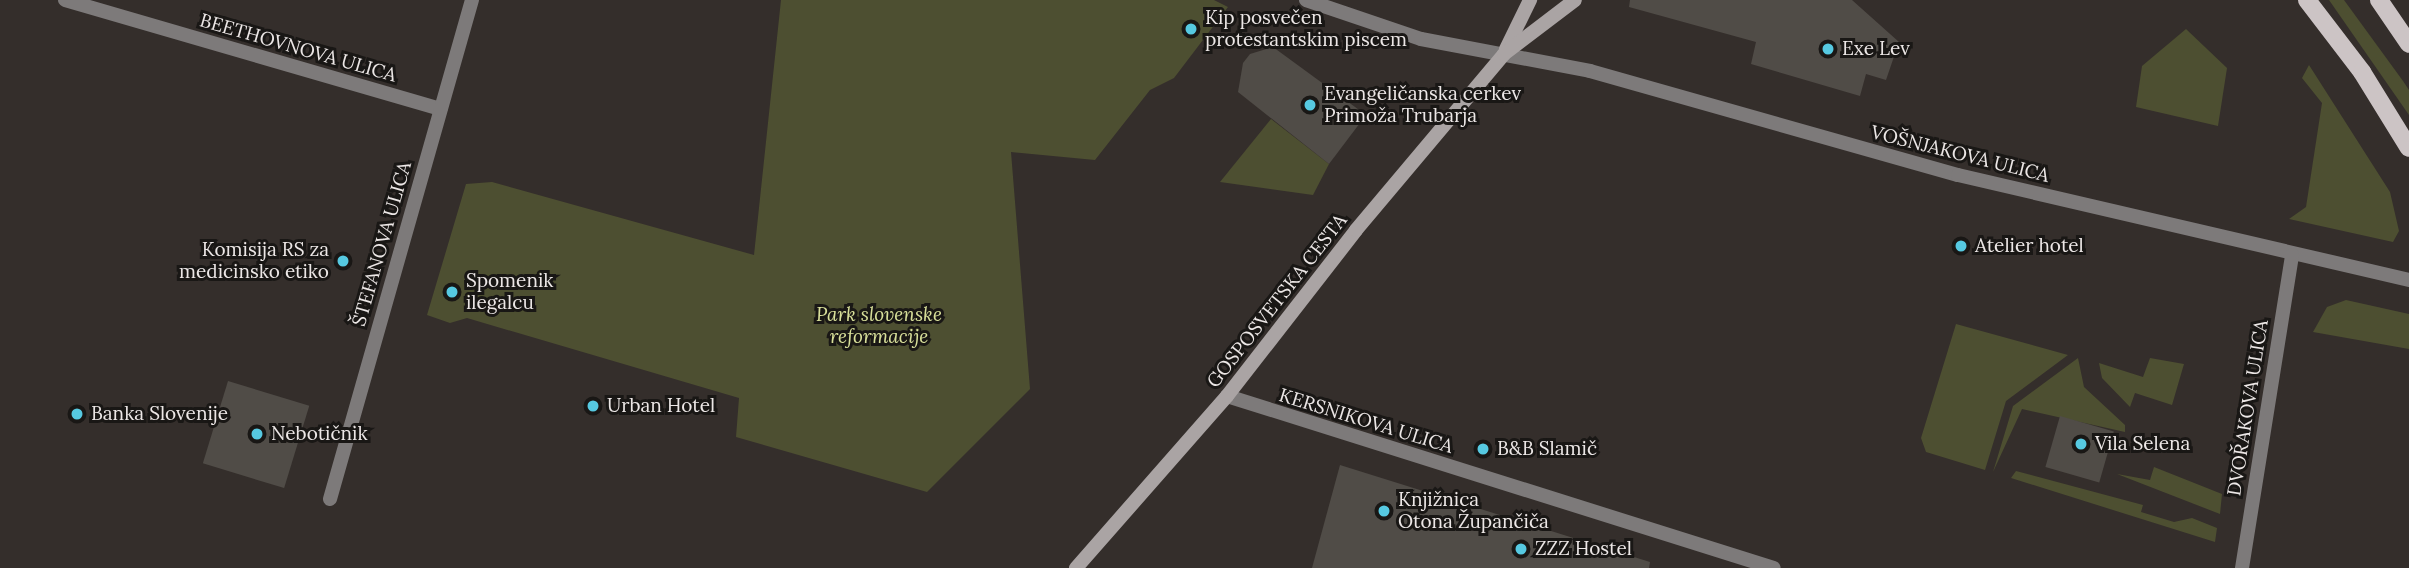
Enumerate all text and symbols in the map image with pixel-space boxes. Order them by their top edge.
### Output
place label: Kip posvečen protestantskim piscem [1205,7,1407,51]
street label: BEETHOVNOVA ULICA [197,9,399,87]
marker: Kip posvečen protestantskim piscem [1183,21,1199,37]
place label: Exe Lev [1842,38,1910,60]
marker: Exe Lev [1820,41,1836,57]
place label: Evangeličanska cerkev Primoža Trubarja [1324,83,1521,127]
marker: Evangeličanska cerkev Primoža Trubarja [1302,97,1318,113]
street label: VOŠNJAKOVA ULICA [1868,121,2052,187]
street label: ŠTEFANOVA ULICA [348,159,416,329]
street label: GOSPOSVETSKA CESTA [1202,210,1352,392]
place label: Atelier hotel [1975,235,2084,257]
marker: Atelier hotel [1953,238,1969,254]
place label: Komisija RS za medicinsko etiko [179,239,329,283]
marker: Komisija RS za medicinsko etiko [335,253,351,269]
place label: Spomenik ilegalcu [466,270,553,314]
marker: Spomenik ilegalcu [444,284,460,300]
park label: Park slovenske reformacije [816,304,942,348]
street label: DVOŘAKOVA ULICA [2223,318,2273,498]
street label: KERSNIKOVA ULICA [1276,384,1456,458]
place label: Urban Hotel [607,395,715,417]
marker: Urban Hotel [585,398,601,414]
place label: Banka Slovenije [91,403,228,425]
marker: Banka Slovenije [69,406,85,422]
place label: Nebotičnik [271,423,368,445]
marker: Nebotičnik [249,426,265,442]
place label: Vila Selena [2095,433,2190,455]
marker: Vila Selena [2073,436,2089,452]
place label: B&B Slamič [1497,438,1597,460]
marker: B&B Slamič [1475,441,1491,457]
place label: Knjižnica Otona Župančiča [1398,489,1549,533]
marker: Knjižnica Otona Župančiča [1376,503,1392,519]
place label: ZZZ Hostel [1535,538,1632,560]
marker: ZZZ Hostel [1513,541,1529,557]

